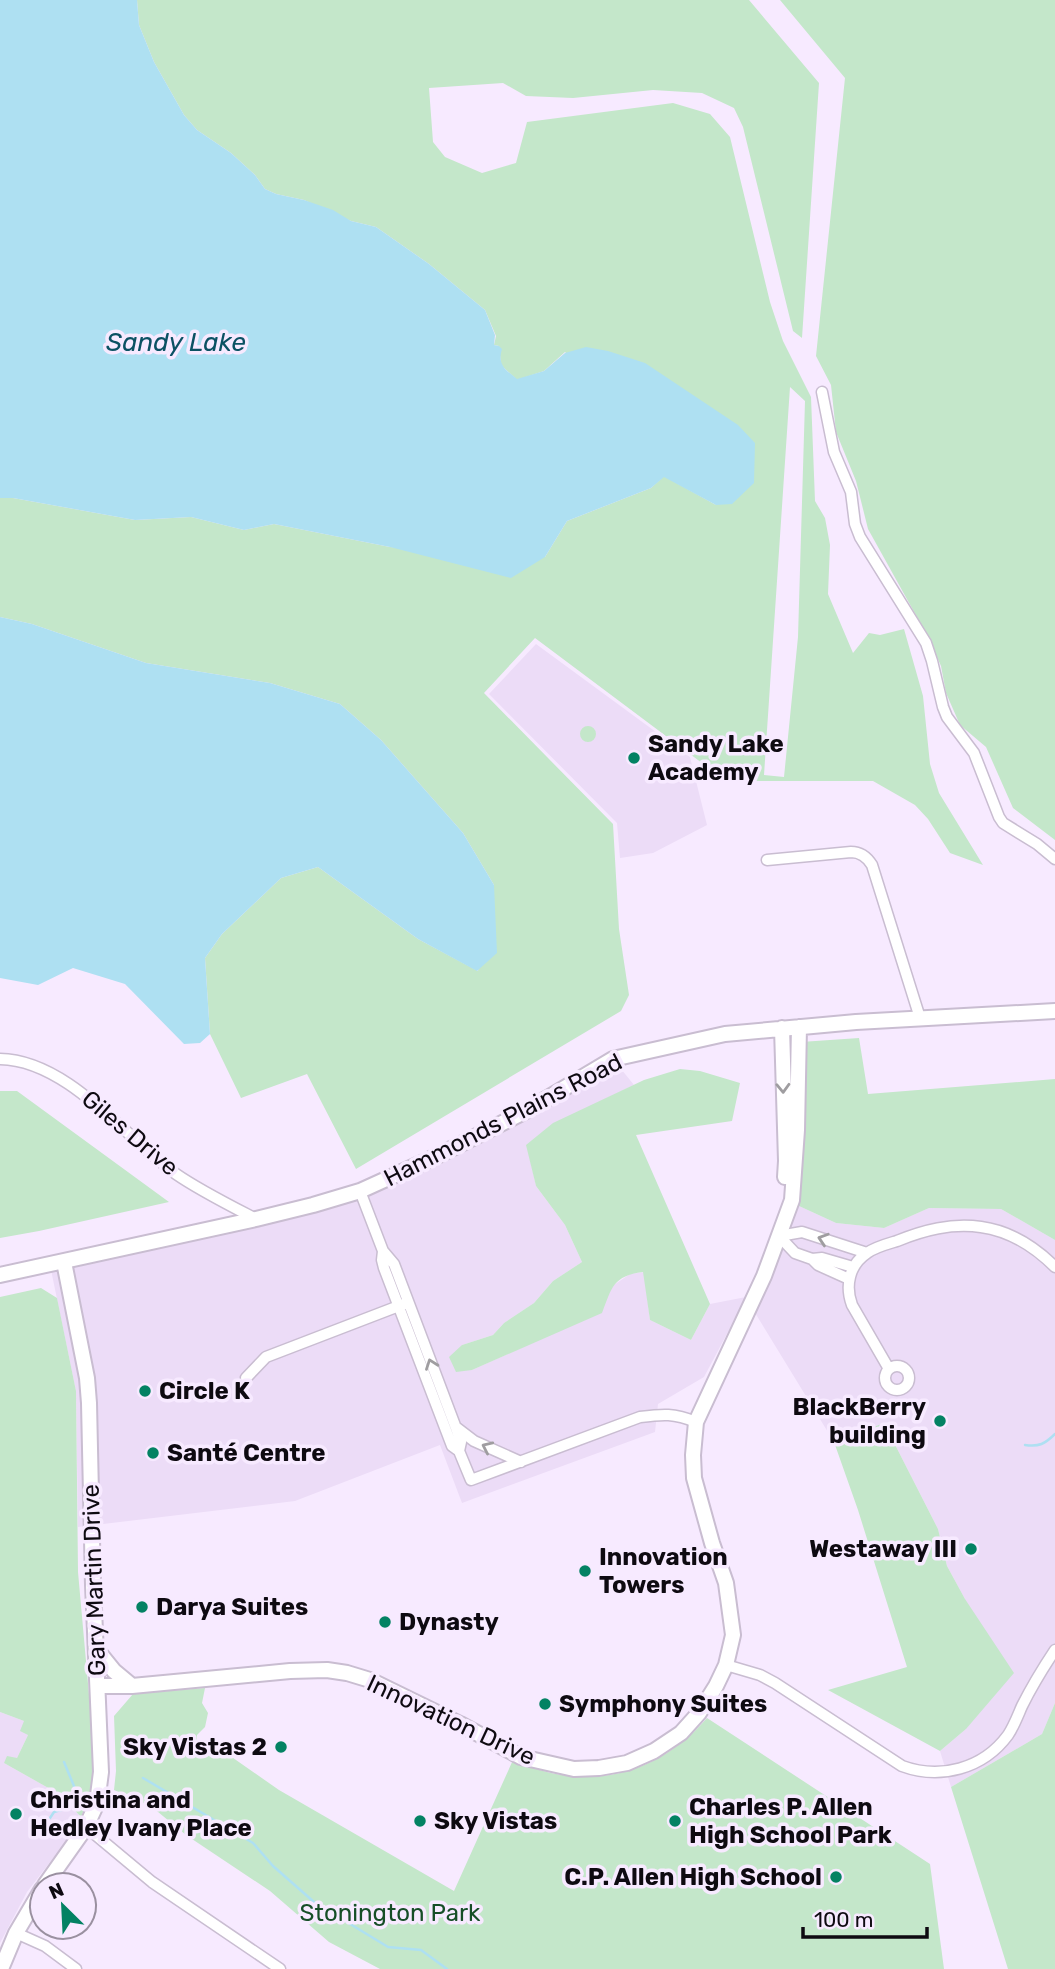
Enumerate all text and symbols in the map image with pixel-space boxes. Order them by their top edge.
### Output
water label: Sandy Lake [106,327,246,358]
place label: Sandy Lake Academy [648,730,784,786]
marker: Sandy Lake Academy [626,750,642,766]
street label: Hammonds Plains Road [379,1048,627,1192]
one-way arrow [776,1083,791,1094]
street label: Giles Drive [76,1085,184,1181]
one-way arrow [818,1233,830,1247]
one-way arrow [426,1358,440,1370]
place label: Circle K [159,1377,250,1405]
marker: Circle K [137,1383,153,1399]
place label: BlackBerry building [793,1393,926,1449]
marker: BlackBerry building [932,1413,948,1429]
place label: Santé Centre [167,1439,326,1467]
one-way arrow [482,1441,494,1455]
marker: Santé Centre [145,1445,161,1461]
street label: Gary Martin Drive [77,1484,111,1676]
place label: Westaway III [809,1535,957,1563]
marker: Westaway III [963,1541,979,1557]
place label: Innovation Towers [599,1543,728,1599]
marker: Innovation Towers [577,1563,593,1579]
place label: Darya Suites [156,1593,308,1621]
marker: Darya Suites [134,1599,150,1615]
place label: Dynasty [399,1608,499,1636]
marker: Dynasty [377,1614,393,1630]
street label: Innovation Drive [363,1669,539,1771]
place label: Symphony Suites [559,1690,767,1718]
marker: Symphony Suites [537,1696,553,1712]
place label: Sky Vistas 2 [123,1733,267,1761]
marker: Sky Vistas 2 [273,1739,289,1755]
place label: Christina and Hedley Ivany Place [30,1786,252,1842]
place label: Charles P. Allen High School Park [689,1793,892,1849]
marker: Christina and Hedley Ivany Place [8,1806,24,1822]
place label: Sky Vistas [434,1807,557,1835]
marker: Sky Vistas [412,1813,428,1829]
marker: Charles P. Allen High School Park [667,1813,683,1829]
place label: C.P. Allen High School [564,1863,822,1891]
marker: C.P. Allen High School [828,1869,844,1885]
north arrow [28,1871,98,1941]
text: N [45,1878,67,1904]
scale bar [803,1896,927,1940]
park label: Stonington Park [300,1899,481,1927]
text: 100 m [814,1907,873,1932]

